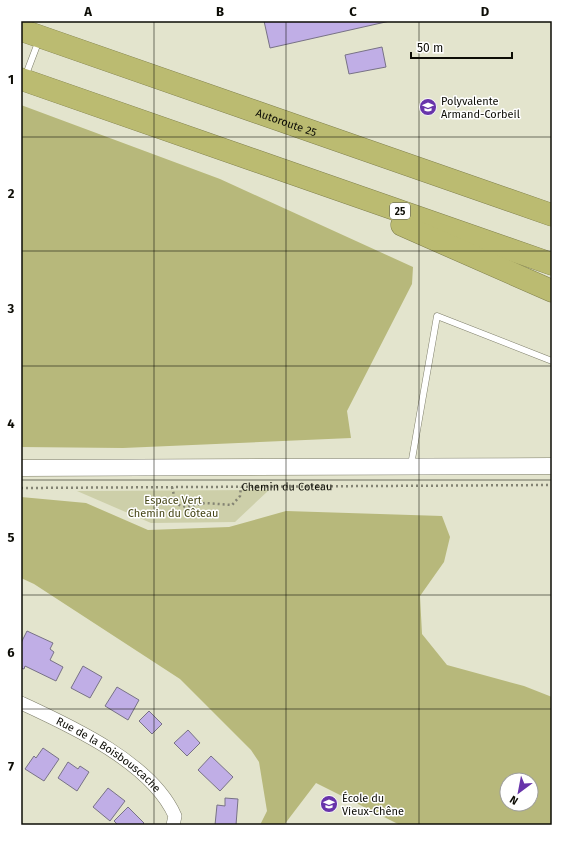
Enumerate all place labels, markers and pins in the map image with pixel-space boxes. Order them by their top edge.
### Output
place label: Polyvalente Armand-Corbeil [441,95,520,121]
school or university icon: Polyvalente Armand-Corbeil [418,97,438,117]
place label: École du Vieux-Chêne [342,791,404,818]
school or university icon: École du Vieux-Chêne [319,794,339,814]

